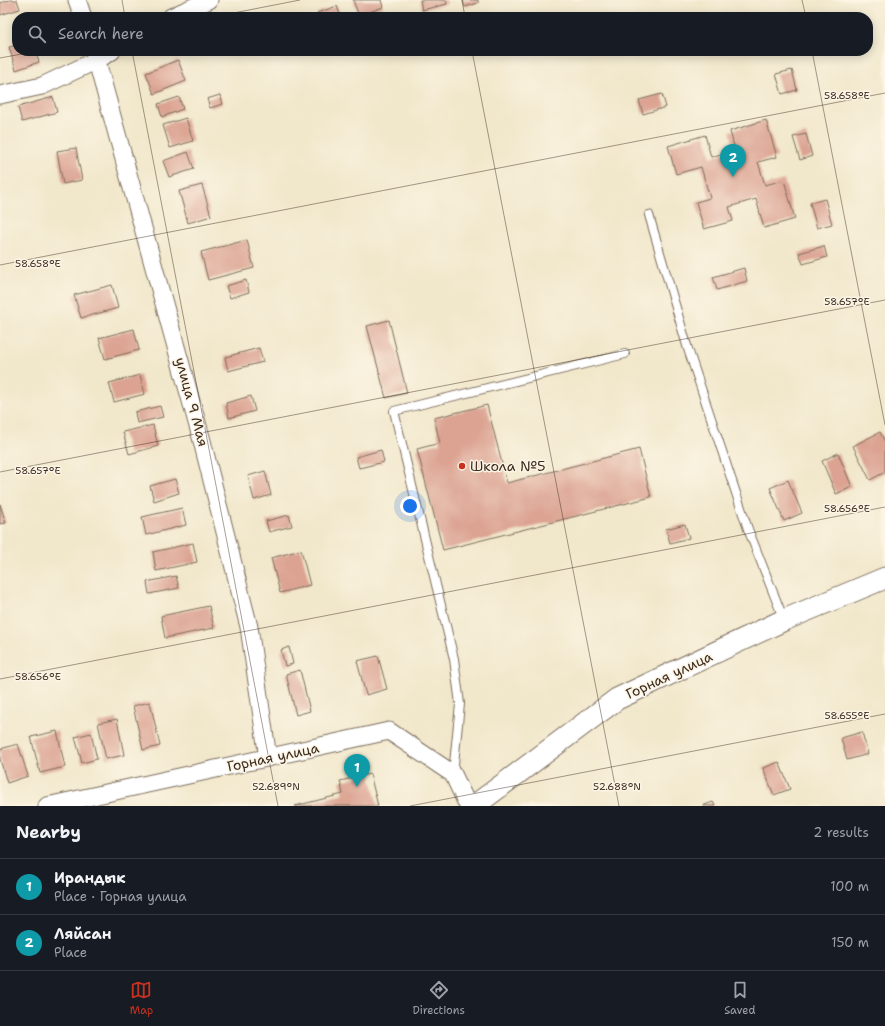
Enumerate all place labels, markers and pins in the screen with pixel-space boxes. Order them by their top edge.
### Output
pin: 2 [720,144,746,177]
place label: Школа №5 [470,457,546,475]
marker: Школа №5 [457,461,467,471]
pin: 1 [344,754,370,787]

